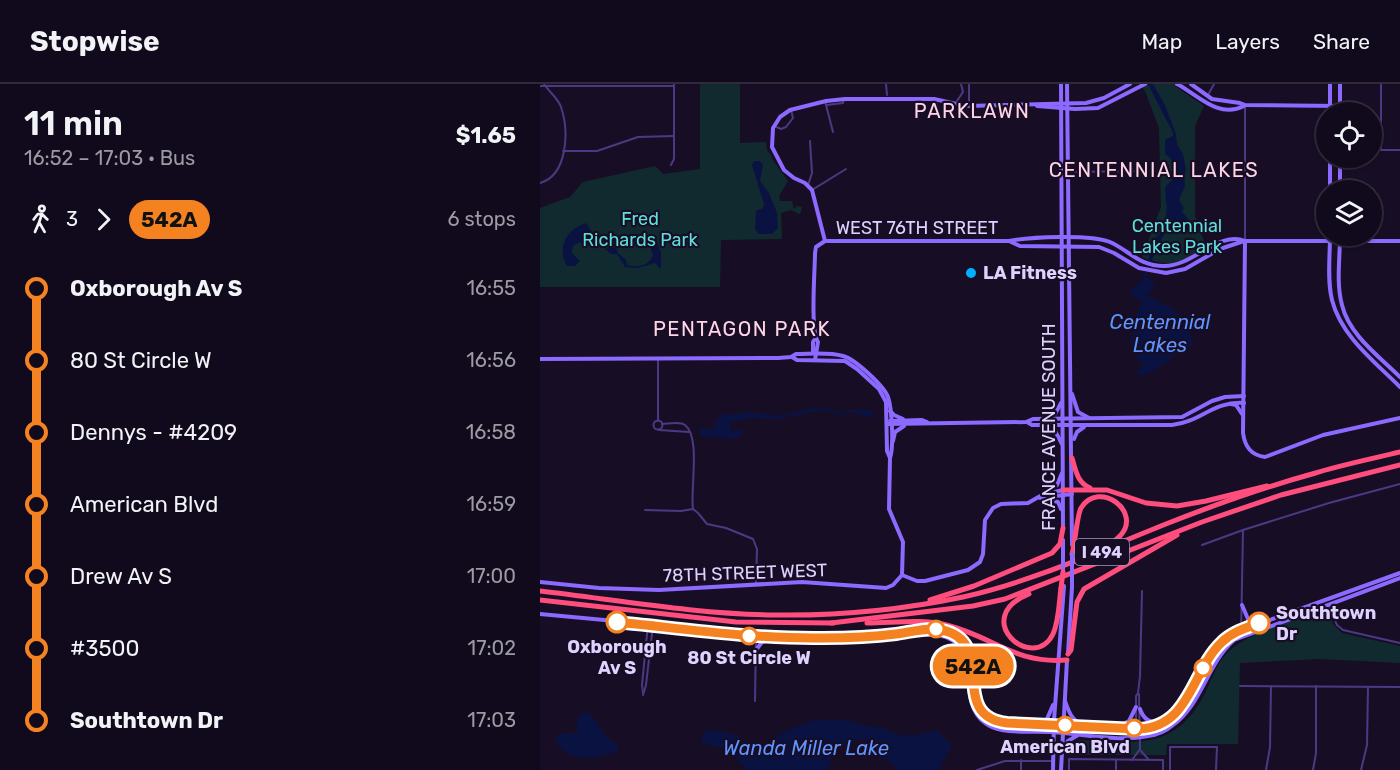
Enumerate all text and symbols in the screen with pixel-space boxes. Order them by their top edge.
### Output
text: Stopwise [30,25,160,58]
text: Map [1141,29,1182,54]
text: Layers [1215,29,1280,54]
text: Share [1313,29,1370,54]
district label: PARKLAWN [914,99,1030,123]
map controls [1316,102,1382,246]
button: locate [1316,102,1382,168]
text: 11 min [24,104,123,143]
text: $1.65 [456,122,516,149]
text: 16:52 – 17:03 · Bus [24,146,195,170]
district label: CENTENNIAL LAKES [1049,158,1259,182]
button: layers [1316,180,1382,246]
icon: walk [24,203,57,236]
icon: forward [87,203,120,236]
text: 3 [66,207,78,231]
text: 542A [141,207,198,232]
text: 6 stops [447,207,516,231]
park label: Fred Richards Park [582,208,698,251]
park label: Centennial Lakes Park [1132,215,1223,258]
street label: WEST 76TH STREET [836,217,998,239]
place label: LA Fitness [983,262,1077,284]
marker: LA Fitness [964,266,978,280]
text: Oxborough Av S [70,275,242,302]
text: 16:55 [467,276,516,300]
water label: Centennial Lakes [1110,310,1212,357]
district label: PENTAGON PARK [653,317,831,341]
street label: FRANCE AVENUE SOUTH [1038,323,1060,531]
text: 80 St Circle W [70,347,212,374]
text: 16:56 [466,348,516,372]
text: Dennys - #4209 [70,419,237,446]
text: 16:58 [466,420,516,444]
text: American Blvd [70,491,218,518]
text: 16:59 [467,492,516,516]
road number: I 494 [1075,539,1129,565]
street label: 78TH STREET WEST [662,559,828,587]
text: Drew Av S [70,563,172,590]
text: 17:00 [467,564,516,588]
place label: Southtown Dr [1276,602,1376,645]
marker: Oxborough Av S [606,611,628,633]
marker: Southtown Dr [1248,612,1270,634]
unlabelled marker [927,620,945,638]
marker: 80 St Circle W [740,627,758,645]
text: #3500 [70,635,140,662]
text: 17:02 [468,636,516,660]
place label: Oxborough Av S [567,636,667,679]
line badge: 542A [931,646,1015,686]
place label: 80 St Circle W [687,647,811,669]
text: 542A [945,654,1001,679]
unlabelled marker [1194,659,1212,677]
text: Southtown Dr [70,707,223,734]
text: 17:03 [467,708,516,732]
marker: American Blvd [1056,716,1074,734]
unlabelled marker [1125,719,1143,737]
water label: Wanda Miller Lake [723,736,889,760]
place label: American Blvd [1000,736,1130,758]

